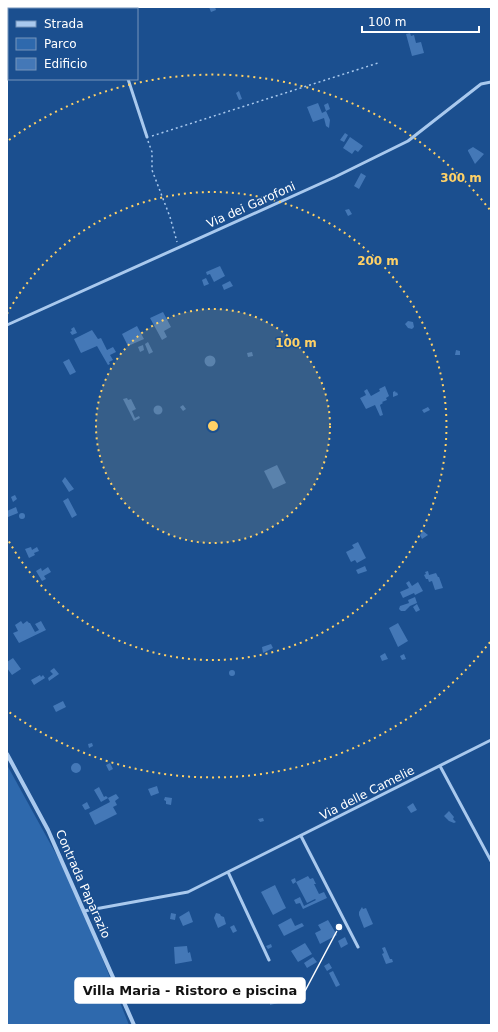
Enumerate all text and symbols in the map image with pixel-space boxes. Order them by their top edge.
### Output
legend [8,8,138,80]
scale bar [362,8,479,34]
text: 100 m [368,15,406,29]
text: Strada [44,17,84,31]
text: Parco [44,37,77,51]
text: Edificio [44,57,87,71]
text: 300 m [440,171,482,185]
street label: Via dei Garofoni [204,179,298,231]
text: 200 m [357,254,399,268]
text: 100 m [275,336,317,350]
centre of rings [206,419,220,433]
street label: Via delle Camelie [317,763,417,823]
street label: Contrada Paparazio [53,828,113,940]
callout: Villa Maria - Ristoro e piscina [75,978,305,1003]
text: Villa Maria - Ristoro e piscina [83,983,297,998]

